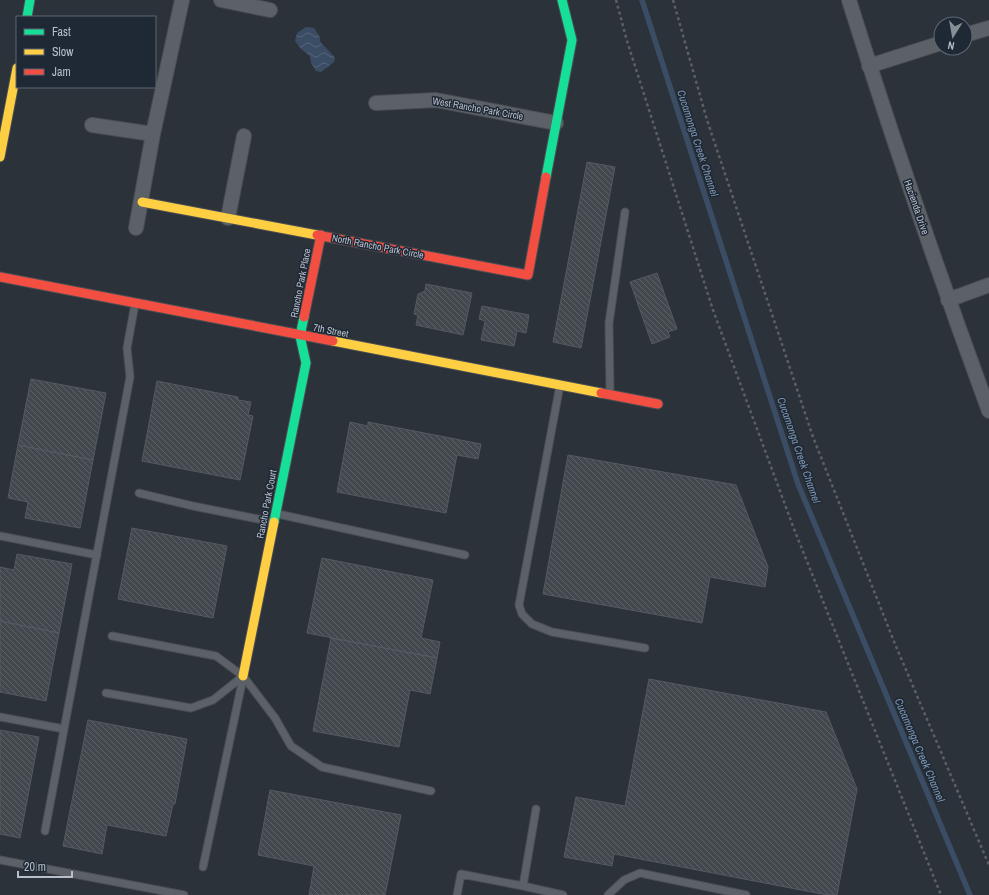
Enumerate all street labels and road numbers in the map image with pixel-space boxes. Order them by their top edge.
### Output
street label: West Rancho Park Circle [432,94,525,123]
street label: Hacienda Drive [901,178,932,237]
street label: North Rancho Park Circle [331,231,425,262]
street label: Rancho Park Place [287,247,314,319]
street label: 7th Street [312,321,350,340]
street label: Rancho Park Court [253,468,280,540]

